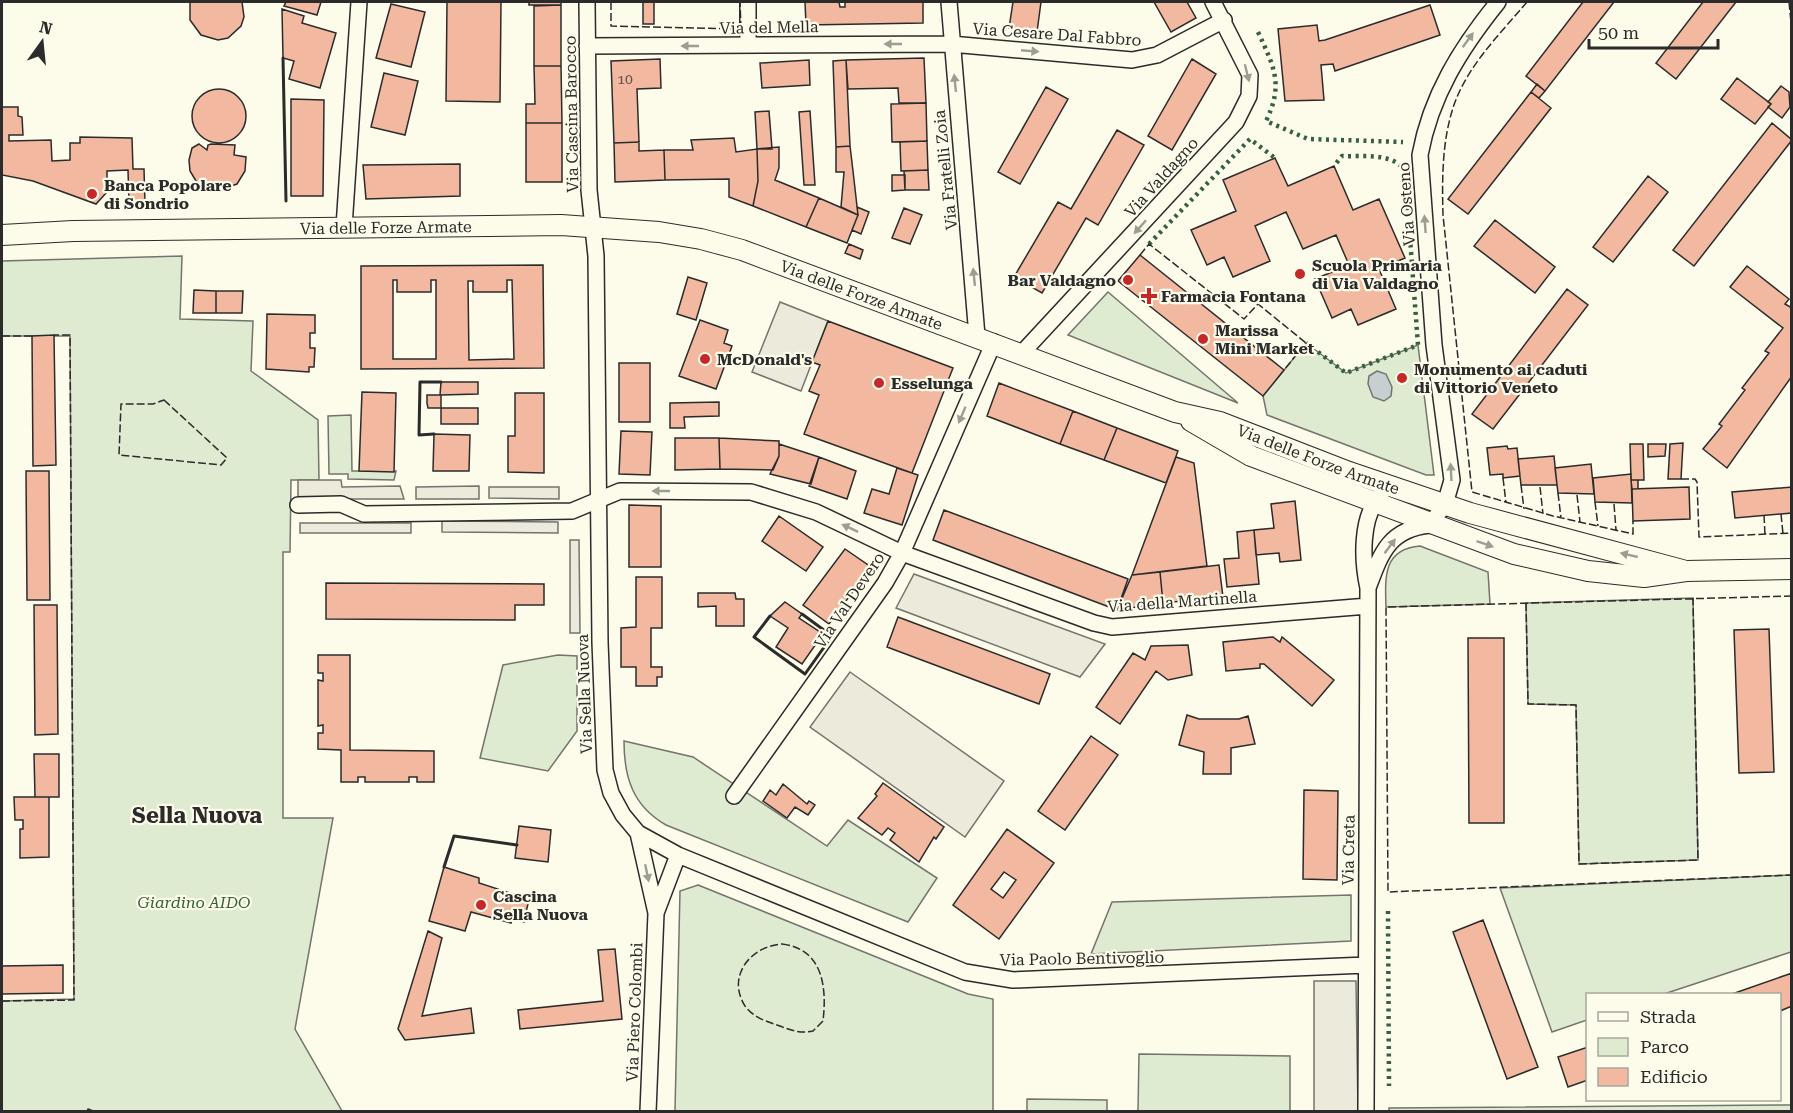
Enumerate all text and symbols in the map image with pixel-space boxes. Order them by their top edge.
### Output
north arrow [12,12,72,72]
scale bar [1589,12,1718,50]
text: N [37,17,54,39]
street label: Via del Mella [719,17,819,38]
street label: Via Cesare Dal Fabbro [972,19,1142,50]
text: 50 m [1598,22,1639,43]
one-way arrow [1462,32,1474,48]
street label: Via Cascina Barocco [561,35,582,193]
one-way arrow [883,40,902,49]
one-way arrow [680,41,699,51]
one-way arrow [1021,46,1040,56]
one-way arrow [1243,64,1253,82]
house number: 10 [617,71,633,87]
one-way arrow [950,74,960,93]
street label: Via Fratelli Zoia [930,109,961,231]
street label: Via Valdagno [1121,133,1202,221]
street label: Via Osteno [1394,161,1419,247]
place label: Banca Popolare di Sondrio [104,176,232,213]
marker: Banca Popolare di Sondrio [85,187,99,201]
one-way arrow [1420,214,1430,233]
street label: Via delle Forze Armate [300,217,472,238]
one-way arrow [1134,219,1147,234]
street label: Via delle Forze Armate [777,256,945,334]
place label: Scuola Primaria di Via Valdagno [1312,256,1443,293]
marker: Scuola Primaria di Via Valdagno [1293,267,1307,281]
one-way arrow [969,268,979,287]
place label: Bar Valdagno [1008,271,1116,290]
marker: Bar Valdagno [1121,273,1135,287]
place label: Farmacia Fontana [1161,287,1306,306]
marker: Farmacia Fontana [1142,289,1156,303]
place label: Marissa Mini Market [1215,321,1315,358]
marker: Marissa Mini Market [1196,332,1210,346]
place label: McDonald's [717,350,812,369]
marker: McDonald's [698,352,712,366]
place label: Monumento ai caduti di Vittorio Veneto [1414,360,1588,397]
marker: Monumento ai caduti di Vittorio Veneto [1395,371,1409,385]
place label: Esselunga [891,374,974,393]
marker: Esselunga [872,376,886,390]
one-way arrow [957,406,966,424]
street label: Via delle Forze Armate [1234,421,1402,498]
one-way arrow [1446,463,1456,482]
one-way arrow [652,487,671,496]
one-way arrow [841,523,858,532]
one-way arrow [1383,538,1395,553]
one-way arrow [1477,540,1495,550]
street label: Via Val Devero [810,548,889,652]
one-way arrow [1620,550,1639,560]
street label: Via della Martinella [1107,587,1258,616]
street label: Via Sella Nuova [573,633,596,754]
district label: Sella Nuova [132,803,262,828]
street label: Via Creta [1338,814,1359,885]
one-way arrow [643,864,652,883]
place label: Cascina Sella Nuova [493,887,589,924]
park label: Giardino AIDO [138,893,250,912]
marker: Cascina Sella Nuova [474,898,488,912]
street label: Via Piero Colombi [623,942,646,1082]
street label: Via Paolo Bentivoglio [1000,948,1165,969]
legend [1586,993,1781,1101]
text: Strada [1640,1006,1696,1027]
text: Parco [1640,1036,1689,1057]
text: Edificio [1640,1066,1708,1087]

